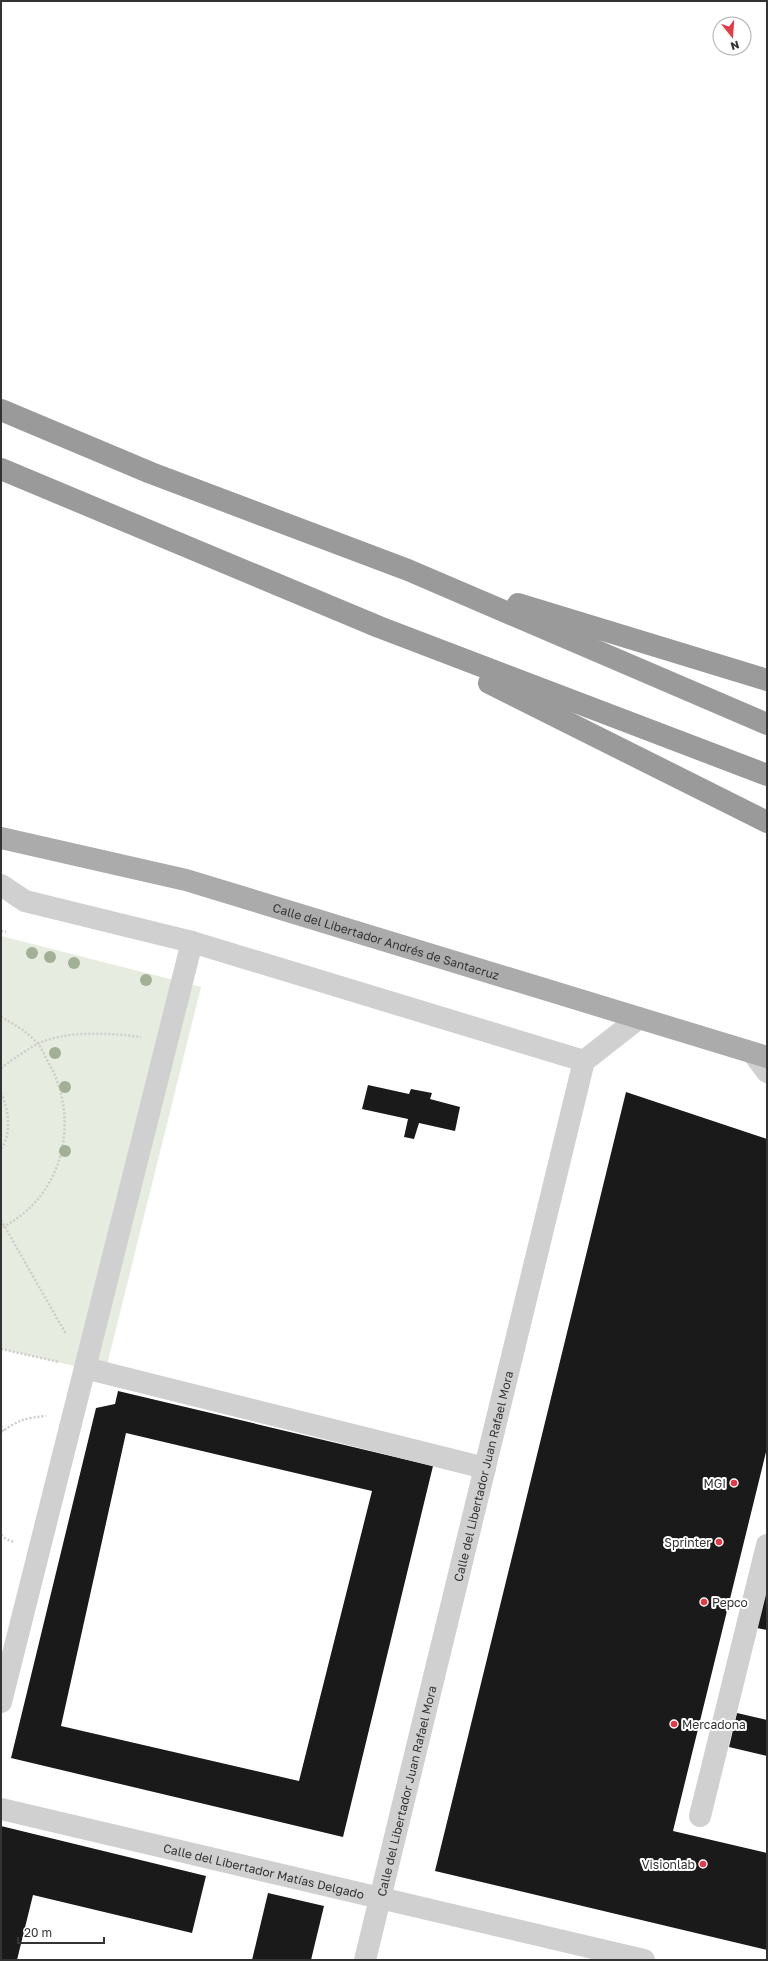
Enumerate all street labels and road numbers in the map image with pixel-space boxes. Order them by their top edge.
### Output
street label: Calle del Libertador Andrés de Santacruz [271,899,501,983]
street label: Calle del Libertador Juan Rafael Mora [450,1369,516,1583]
street label: Calle del Libertador Juan Rafael Mora [373,1684,439,1898]
street label: Calle del Libertador Matías Delgado [162,1840,366,1902]

